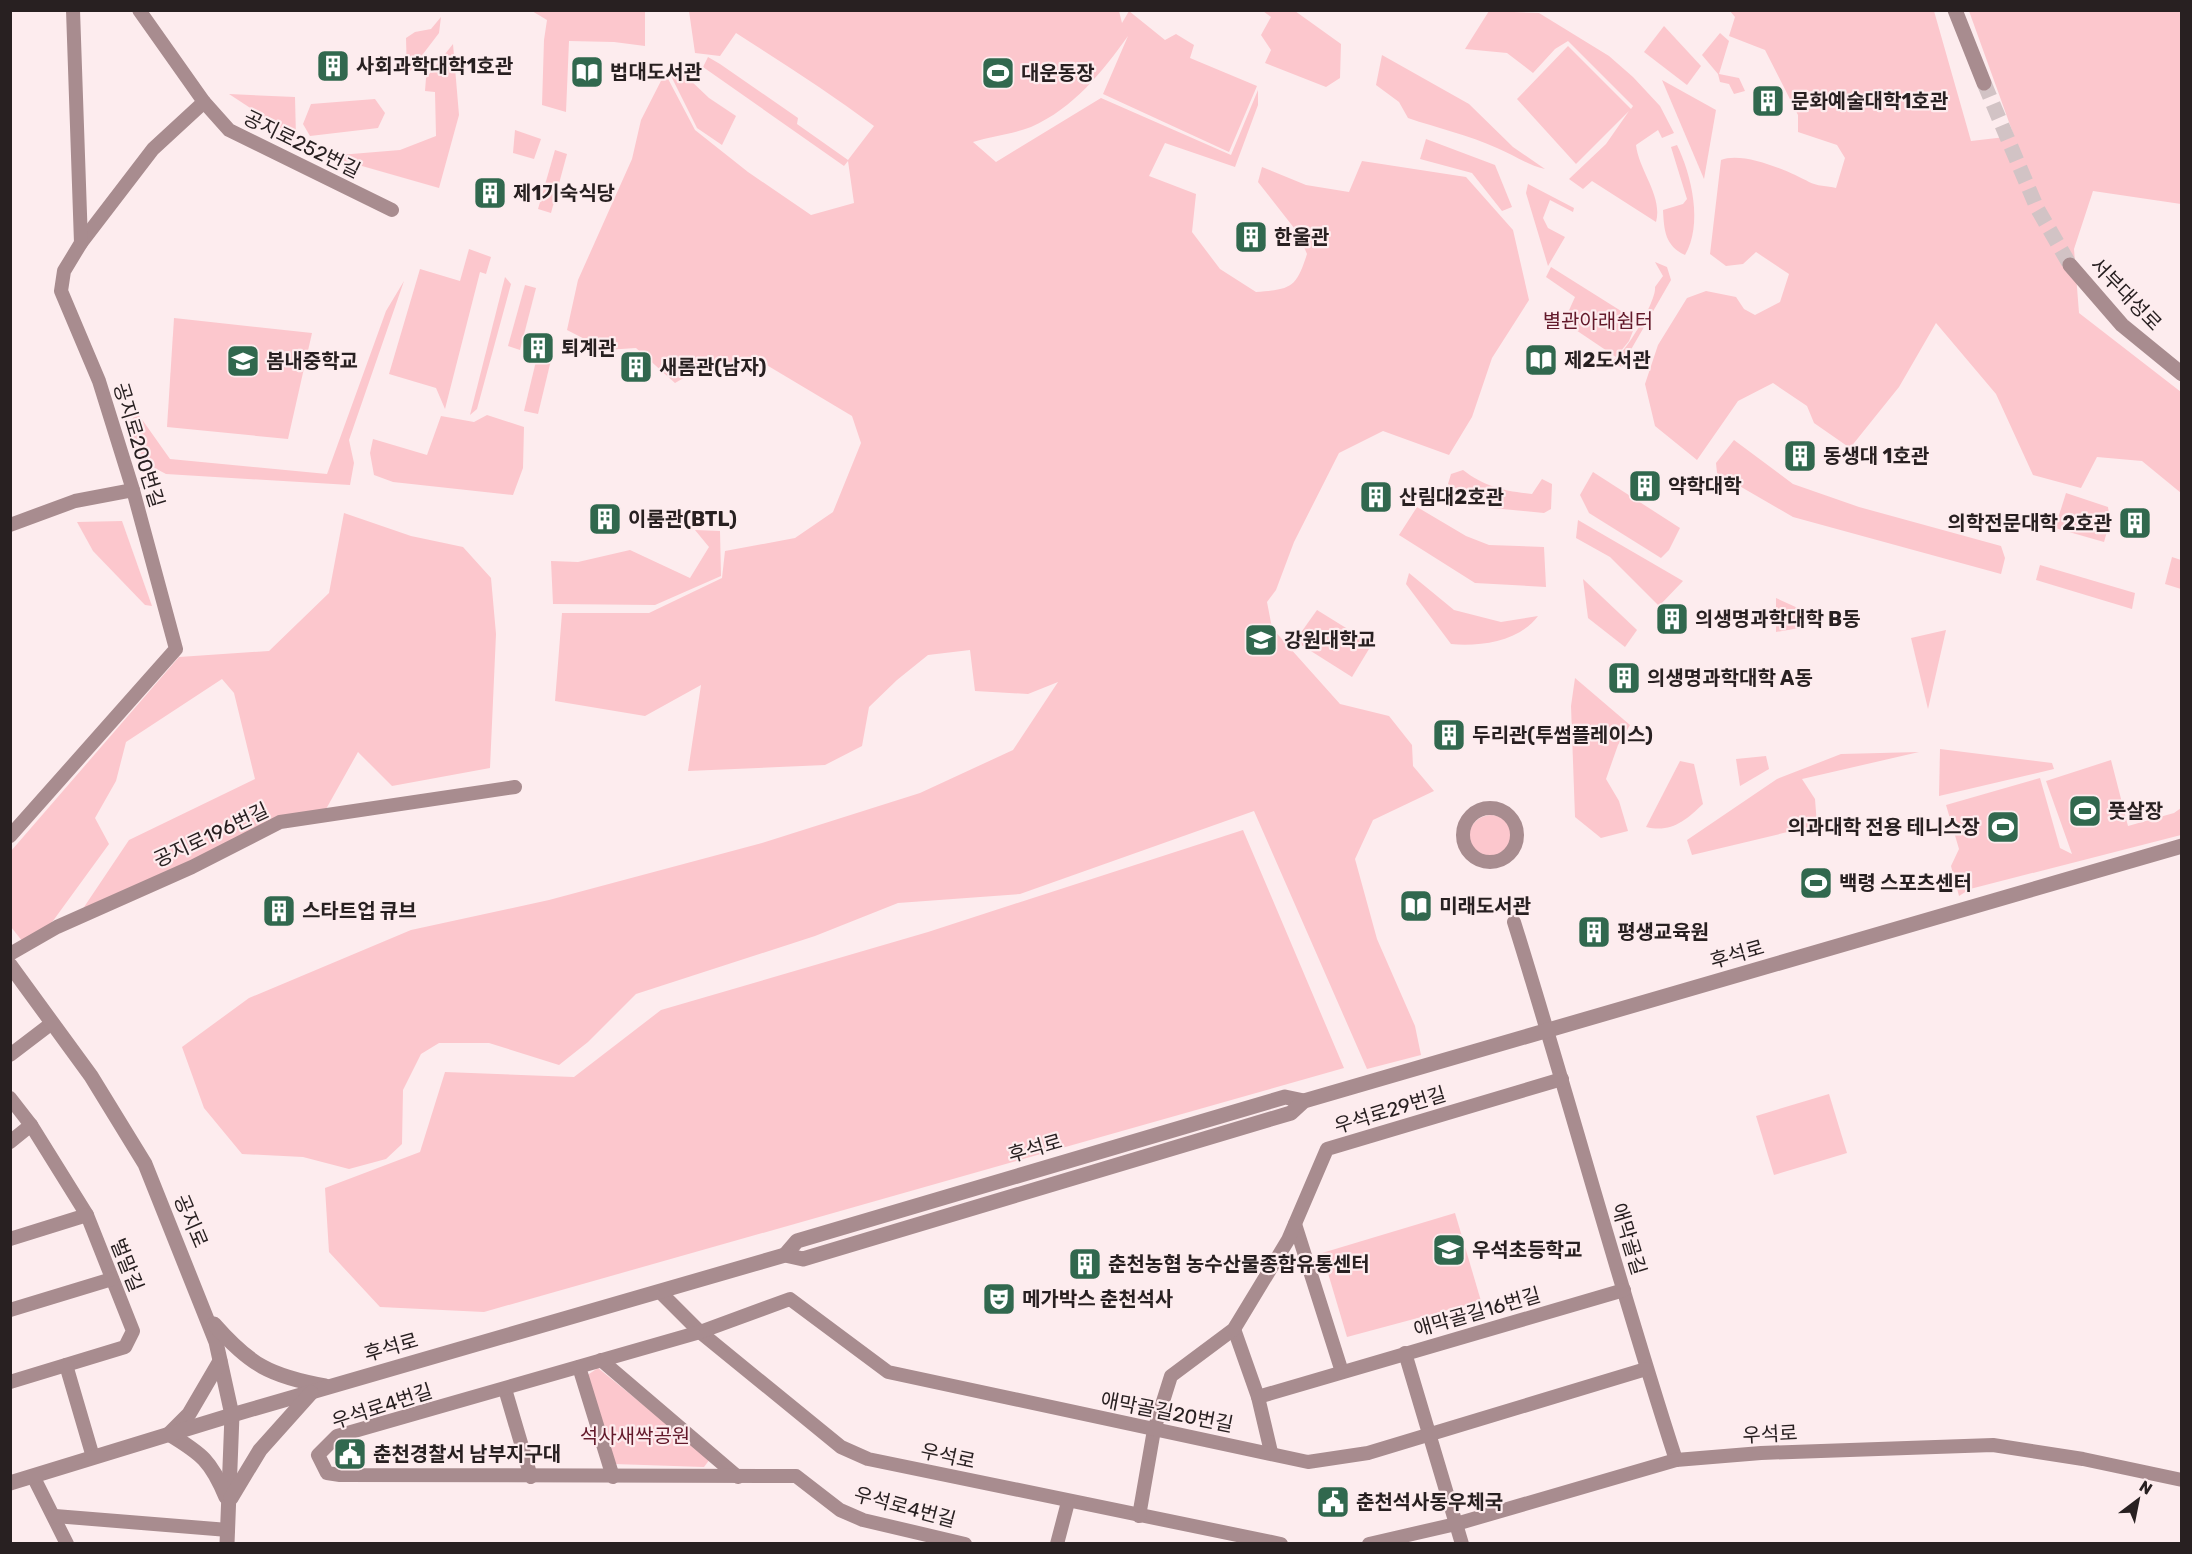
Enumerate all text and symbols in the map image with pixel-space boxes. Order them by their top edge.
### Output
building icon: 사회과학대학1호관 [315,48,351,84]
place label: 사회과학대학1호관 [356,54,514,78]
library icon: 법대도서관 [569,54,605,90]
sports icon: 대운동장 [980,55,1016,91]
place label: 법대도서관 [610,60,703,84]
place label: 대운동장 [1021,61,1095,85]
building icon: 문화예술대학1호관 [1750,83,1786,119]
place label: 문화예술대학1호관 [1791,89,1949,113]
street label: 공지로252번길 [239,105,365,183]
building icon: 제1기숙식당 [472,175,508,211]
place label: 제1기숙식당 [513,181,615,205]
building icon: 한울관 [1233,219,1269,255]
place label: 한울관 [1274,225,1330,249]
street label: 서부대성로 [2085,253,2167,335]
park label: 별관아래쉼터 [1543,309,1653,333]
building icon: 퇴계관 [520,330,556,366]
place label: 퇴계관 [561,336,617,360]
library icon: 제2도서관 [1523,342,1559,378]
school or university icon: 봄내중학교 [225,343,261,379]
place label: 제2도서관 [1564,348,1651,372]
place label: 봄내중학교 [266,349,358,373]
building icon: 새롬관(남자) [618,349,654,385]
place label: 새롬관(남자) [659,355,766,379]
street label: 공지로200번길 [109,380,169,510]
building icon: 동생대 1호관 [1782,438,1818,474]
place label: 동생대 1호관 [1823,444,1930,468]
building icon: 약학대학 [1627,468,1663,504]
place label: 약학대학 [1668,474,1742,498]
building icon: 산림대2호관 [1358,479,1394,515]
place label: 산림대2호관 [1399,485,1505,509]
building icon: 이룸관(BTL) [587,501,623,537]
building icon: 의학전문대학 2호관 [2117,505,2153,541]
place label: 이룸관(BTL) [628,507,737,531]
place label: 의학전문대학 2호관 [1948,511,2113,535]
building icon: 의생명과학대학 B동 [1654,601,1690,637]
place label: 의생명과학대학 B동 [1695,607,1861,631]
school or university icon: 강원대학교 [1243,622,1279,658]
place label: 강원대학교 [1284,628,1376,652]
building icon: 의생명과학대학 A동 [1606,660,1642,696]
place label: 의생명과학대학 A동 [1647,666,1813,690]
building icon: 두리관(투썸플레이스) [1431,717,1467,753]
place label: 두리관(투썸플레이스) [1472,723,1653,747]
sports icon: 풋살장 [2067,793,2103,829]
street label: 공지로196번길 [150,798,272,872]
place label: 풋살장 [2108,799,2163,823]
sports icon: 의과대학 전용 테니스장 [1985,809,2021,845]
place label: 의과대학 전용 테니스장 [1787,815,1980,839]
sports icon: 백령 스포츠센터 [1798,865,1834,901]
place label: 백령 스포츠센터 [1839,871,1972,895]
library icon: 미래도서관 [1398,888,1434,924]
building icon: 스타트업 큐브 [261,893,297,929]
place label: 미래도서관 [1439,894,1532,918]
place label: 스타트업 큐브 [302,899,417,923]
building icon: 평생교육원 [1576,914,1612,950]
place label: 평생교육원 [1617,920,1709,944]
street label: 후석로 [1707,935,1767,973]
street label: 우석로29번길 [1331,1082,1449,1138]
street label: 후석로 [1005,1129,1065,1167]
street label: 공지로 [169,1191,213,1251]
street label: 애막골길 [1607,1200,1651,1278]
school or university icon: 우석초등학교 [1431,1232,1467,1268]
street label: 벌말길 [106,1235,148,1295]
place label: 우석초등학교 [1472,1238,1582,1262]
building icon: 춘천농협 농수산물종합유통센터 [1067,1246,1103,1282]
place label: 춘천농협 농수산물종합유통센터 [1108,1252,1370,1276]
theatre icon: 메가박스 춘천석사 [981,1281,1017,1317]
street label: 애막골길16번길 [1411,1282,1543,1342]
place label: 메가박스 춘천석사 [1022,1287,1173,1311]
street label: 후석로 [361,1328,421,1366]
street label: 우석로4번길 [329,1378,435,1434]
street label: 애막골길20번길 [1099,1387,1235,1437]
street label: 우석로 [1742,1421,1798,1447]
park label: 석사새싹공원 [580,1424,690,1448]
public building icon: 춘천경찰서 남부지구대 [332,1436,368,1472]
street label: 우석로 [919,1439,977,1473]
place label: 춘천경찰서 남부지구대 [373,1442,561,1466]
north arrow [2108,1470,2168,1530]
text: N [2136,1477,2156,1499]
street label: 우석로4번길 [851,1482,959,1532]
public building icon: 춘천석사동우체국 [1315,1484,1351,1520]
place label: 춘천석사동우체국 [1356,1490,1503,1514]

